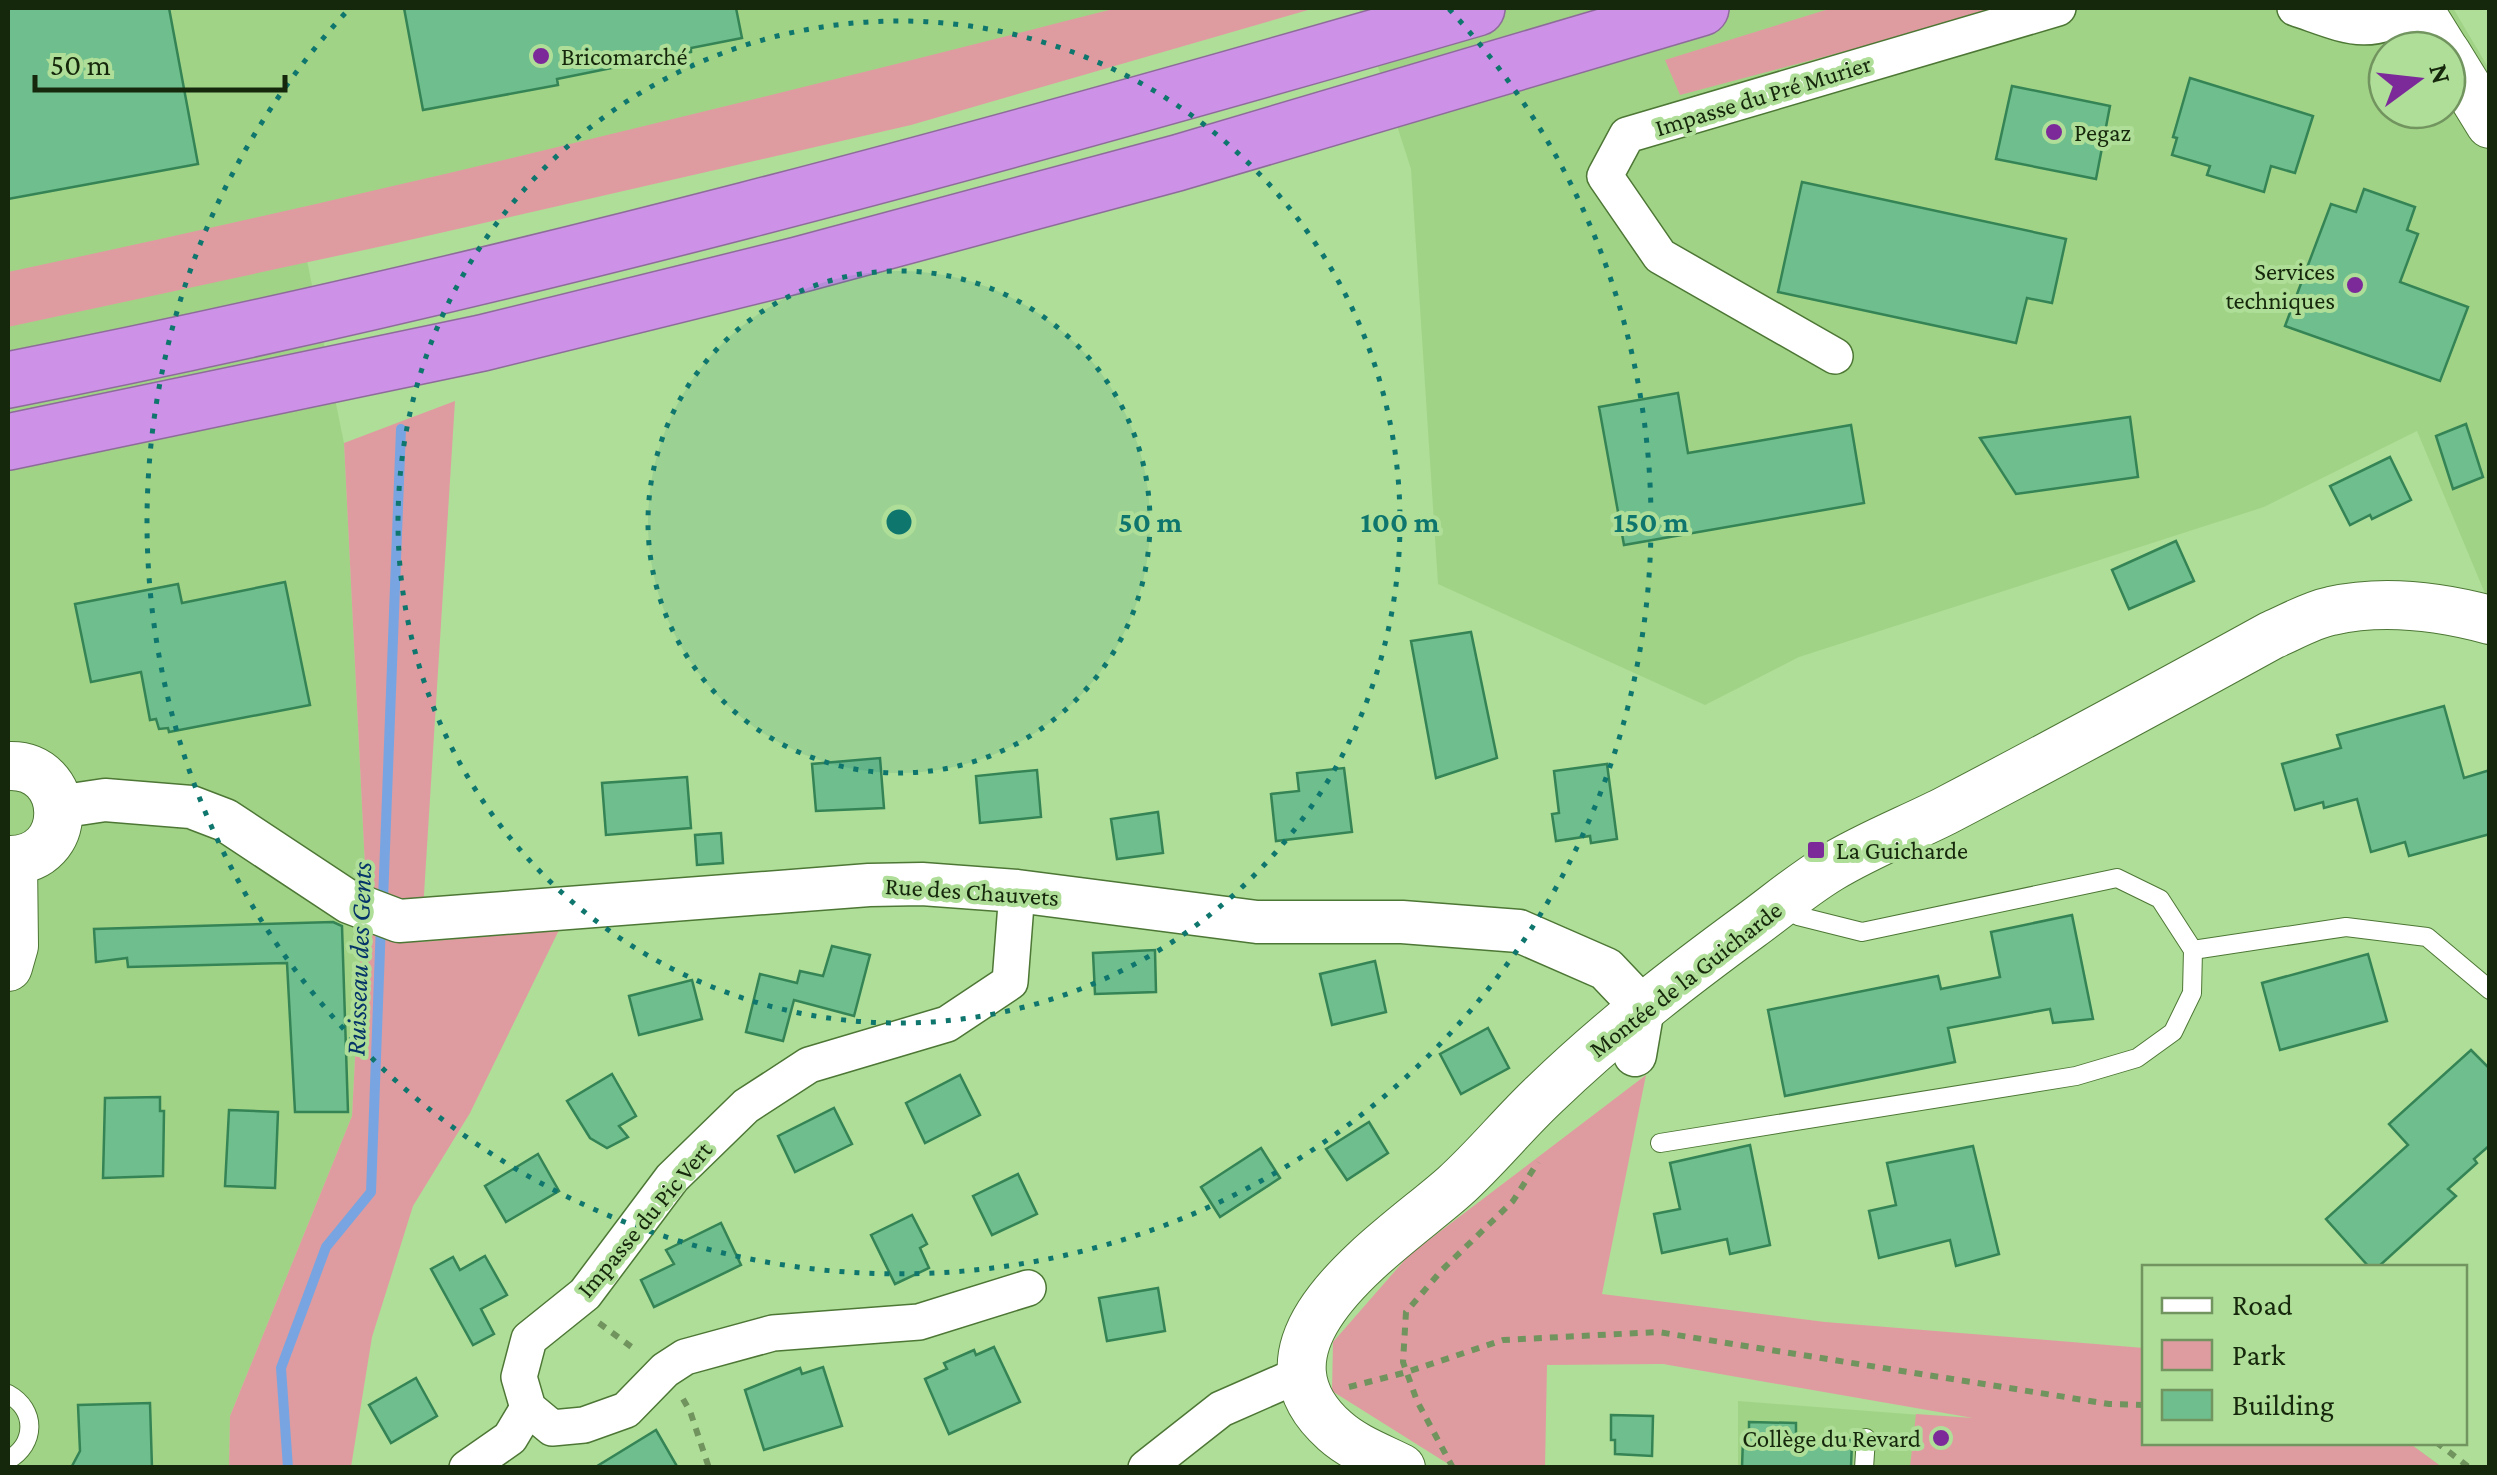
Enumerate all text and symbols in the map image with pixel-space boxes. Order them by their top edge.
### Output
scale bar [35,30,285,92]
north arrow [2367,30,2467,130]
place label: Bricomarché [561,43,687,70]
marker: Bricomarché [530,45,552,67]
text: 50 m [50,48,111,81]
street label: Impasse du Pré Murier [1652,50,1875,142]
text: N [2423,60,2458,87]
place label: Pegaz [2074,119,2131,147]
marker: Pegaz [2043,121,2065,143]
place label: Services techniques [2225,258,2335,315]
marker: Services techniques [2344,274,2366,296]
centre of rings [881,504,917,540]
text: 50 m [1118,505,1183,538]
text: 100 m [1361,505,1440,538]
text: 150 m [1613,505,1689,538]
place label: La Guicharde [1836,837,1968,864]
marker: La Guicharde [1805,839,1827,861]
water label: Ruisseau des Gents [340,861,377,1057]
street label: Rue des Chauvets [884,872,1060,911]
street label: Montée de la Guicharde [1584,896,1787,1063]
street label: Impasse du Pic Vert [572,1136,718,1303]
legend [2142,1265,2467,1445]
text: Road [2232,1288,2293,1321]
text: Park [2232,1338,2286,1371]
text: Building [2232,1388,2334,1422]
place label: Collège du Revard [1742,1425,1921,1453]
marker: Collège du Revard [1930,1427,1952,1449]

